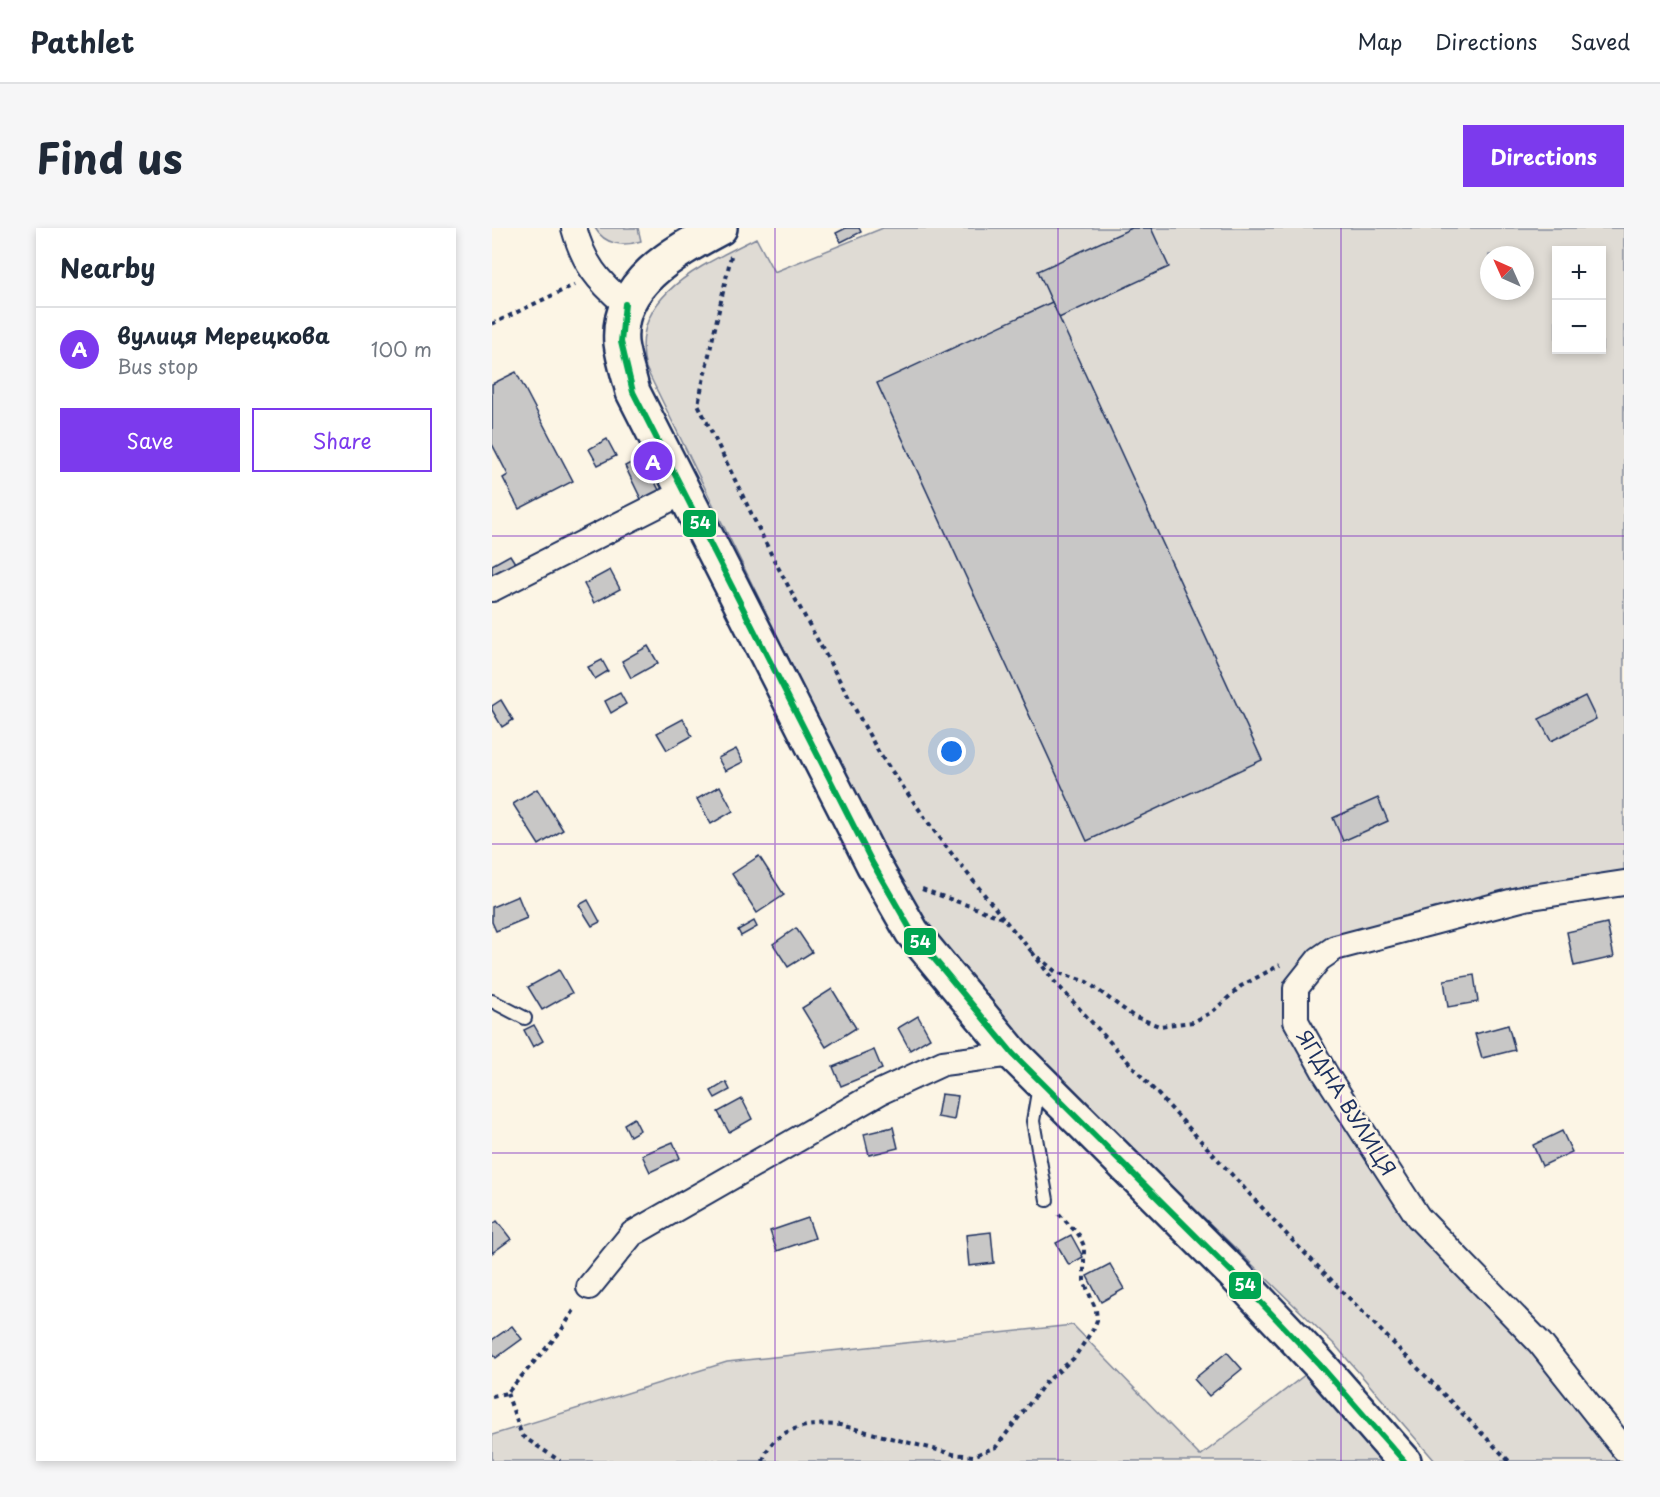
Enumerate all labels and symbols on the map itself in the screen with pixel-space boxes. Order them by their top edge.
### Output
north arrow [1480,246,1534,300]
pin: A [634,438,672,484]
line badge: 54 [682,509,717,538]
text: 54 [689,510,711,534]
your location [937,737,966,766]
line badge: 54 [903,927,937,956]
text: 54 [909,929,931,953]
street label: ЯГІДНА ВУЛИЦЯ [1290,1024,1404,1181]
line badge: 54 [1228,1271,1262,1300]
text: 54 [1234,1272,1256,1296]

